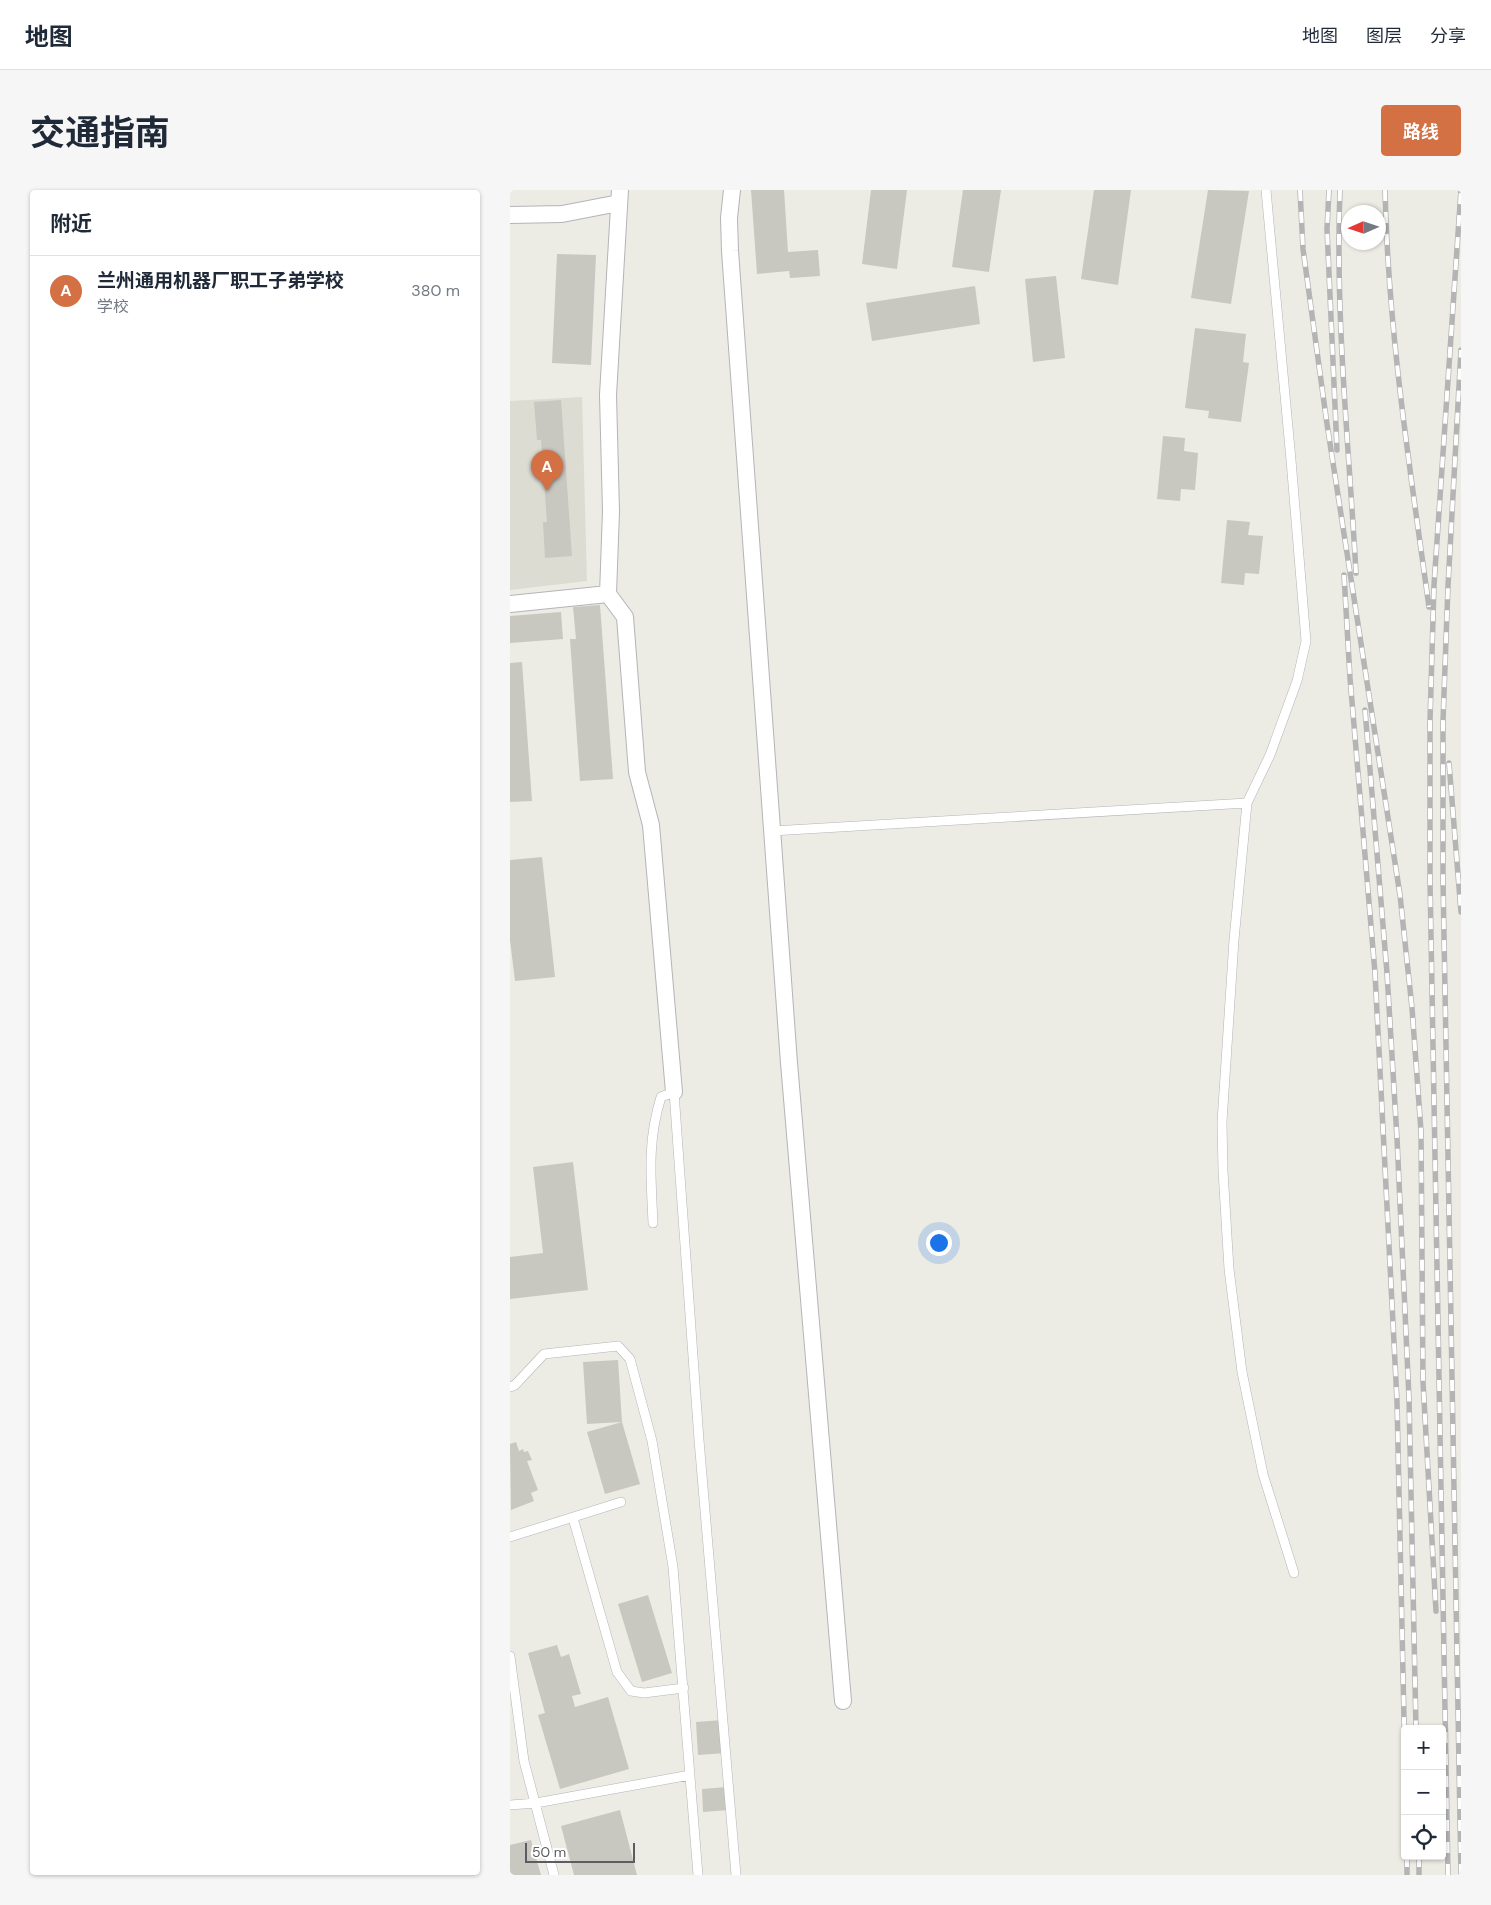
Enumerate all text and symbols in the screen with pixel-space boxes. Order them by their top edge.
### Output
text: 地图 [25,21,73,52]
text: 地图 [1302,24,1338,48]
text: 图层 [1366,24,1402,48]
text: 分享 [1430,24,1466,48]
button: 路线 [1381,105,1461,156]
text: 交通指南 [30,110,170,156]
north arrow [1341,205,1386,250]
text: 附近 [50,210,92,238]
text: 兰州通用机器厂职工子弟学校 [97,268,344,293]
text: A [60,280,72,301]
text: 380 m [411,280,460,301]
text: 学校 [97,296,129,317]
pin: A [531,450,563,491]
your location [926,1230,952,1256]
map controls [1401,1725,1446,1860]
button: + [1401,1725,1446,1770]
button: − [1401,1770,1446,1815]
button: locate [1401,1815,1446,1860]
scale bar [525,1840,635,1863]
text: 50 m [532,1843,566,1861]

